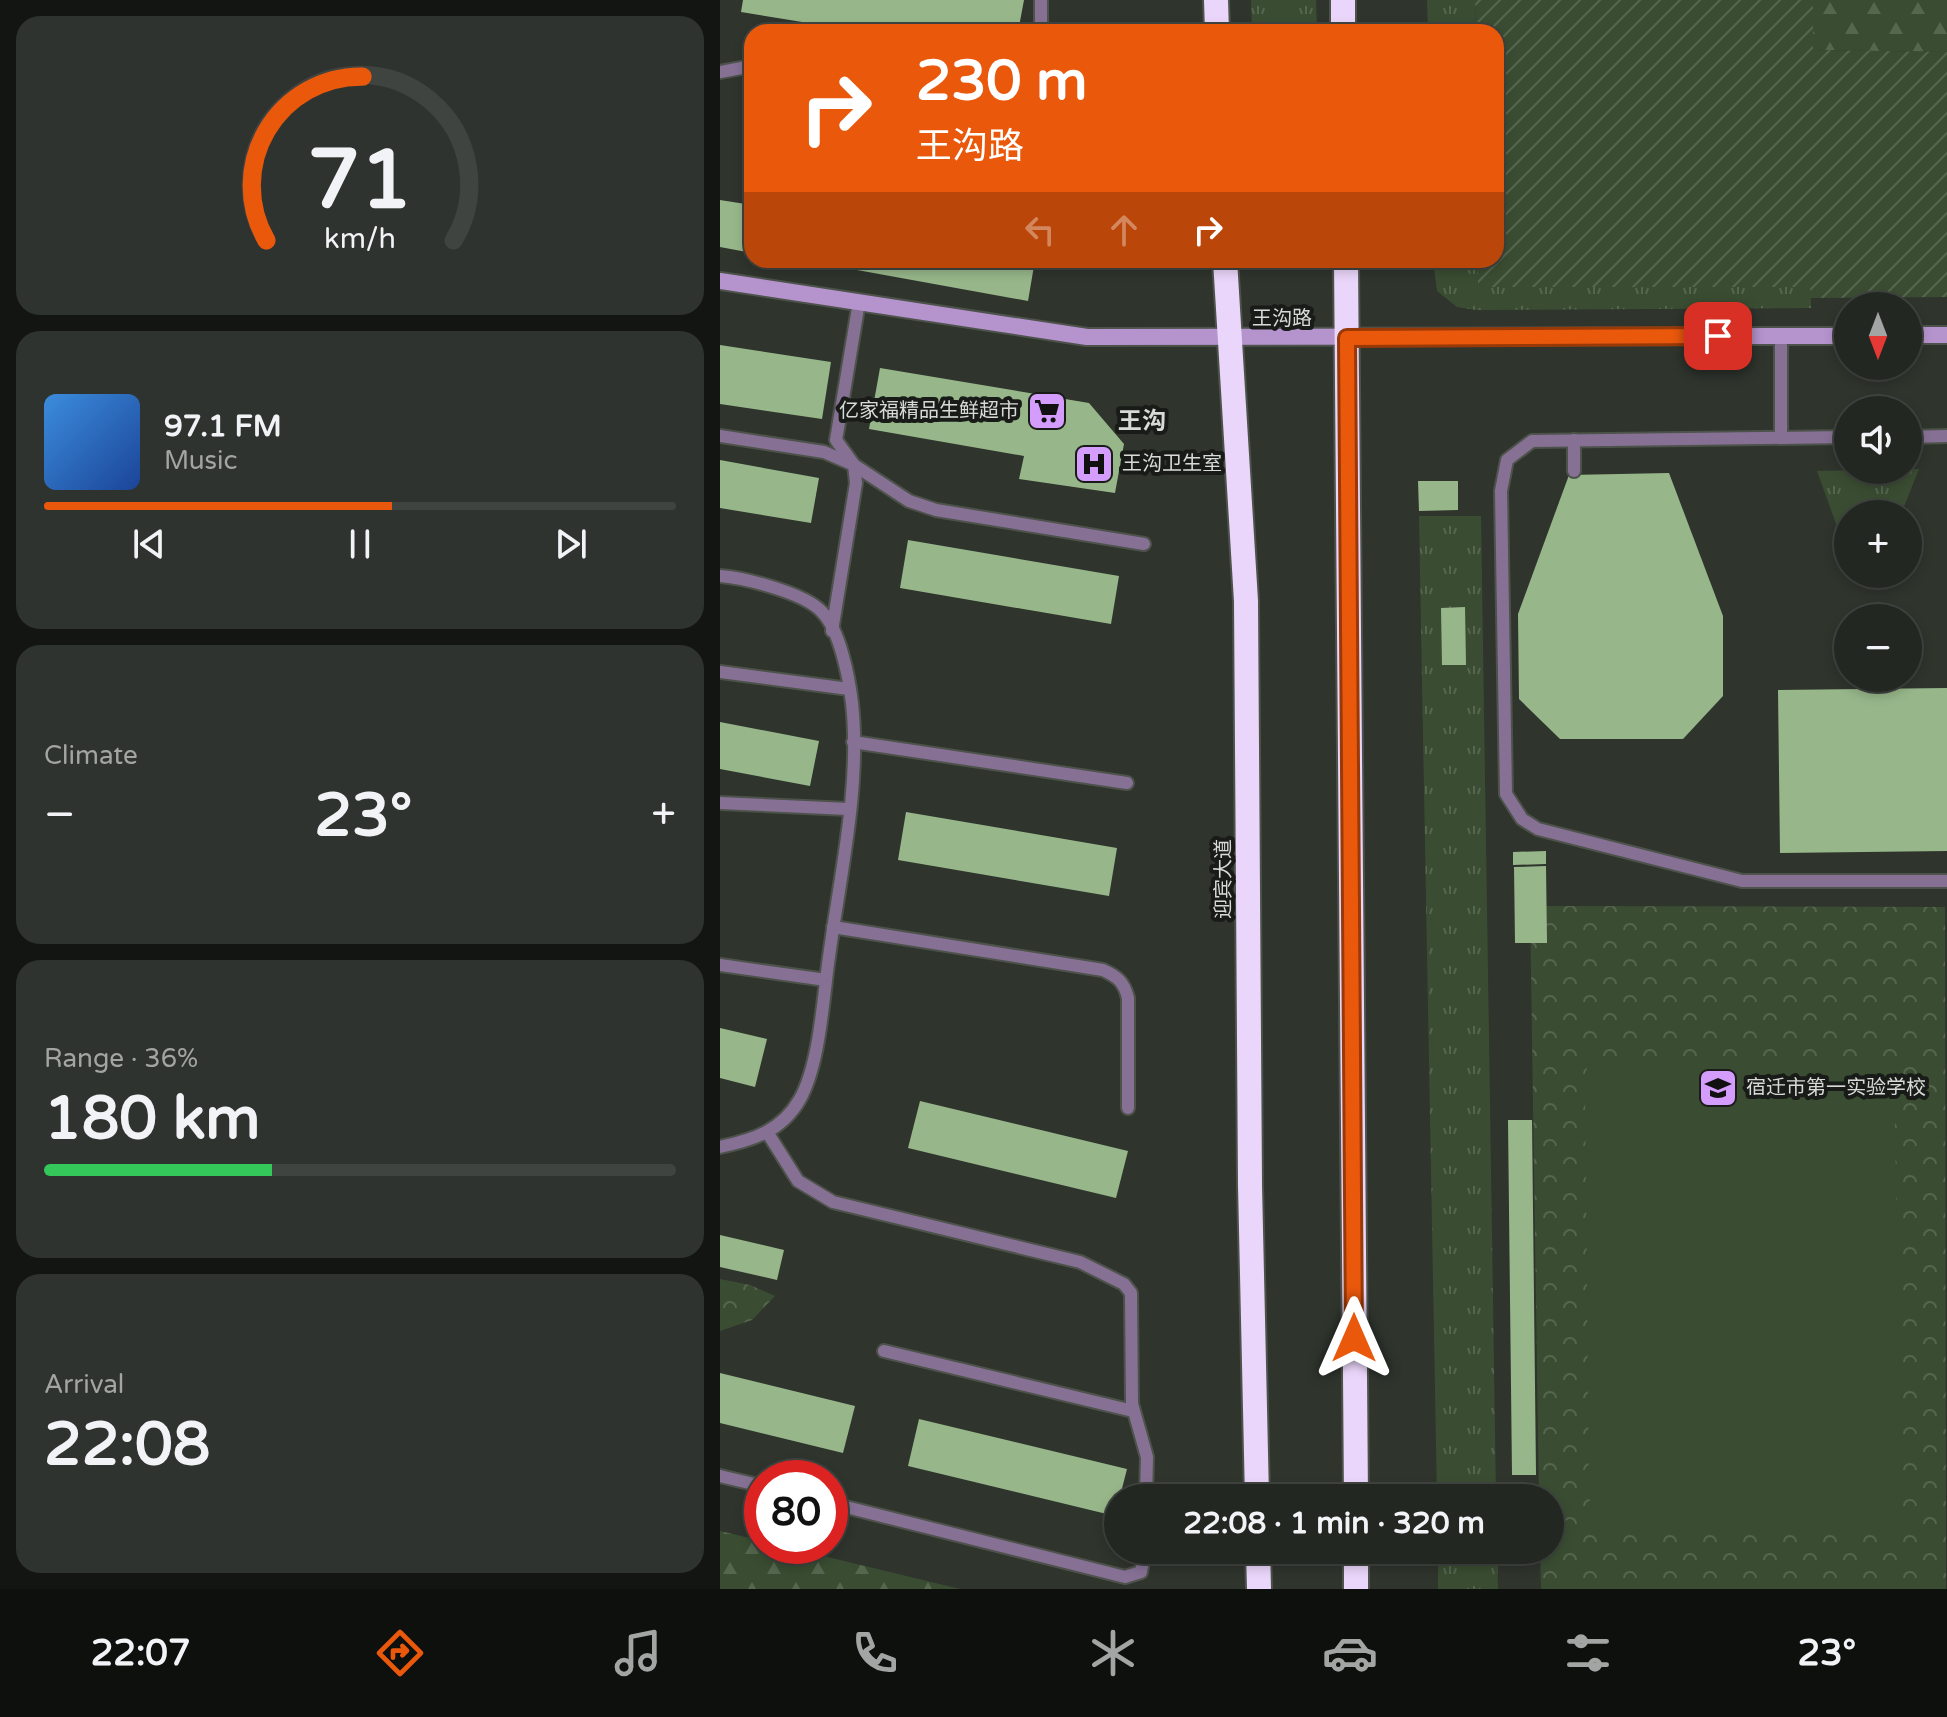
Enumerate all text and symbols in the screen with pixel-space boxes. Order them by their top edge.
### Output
text: 230 m [916,48,1087,115]
icon: right [784,56,888,160]
text: 王沟路 [916,125,1024,168]
text: 71 [308,131,412,231]
icon: left [1018,208,1062,252]
icon: ahead [1102,208,1146,252]
icon: right [1186,208,1230,252]
text: km/h [324,222,396,256]
north arrow [1834,292,1922,380]
map controls [1834,292,1922,692]
pin [1684,302,1752,370]
street label: 王沟路 [1252,307,1312,331]
icon: arrive [1696,314,1740,358]
supermarket icon: 亿家福精品生鲜超市 [1026,390,1068,432]
button: sound [1834,396,1922,484]
place label: 亿家福精品生鲜超市 [839,399,1019,423]
district label: 王沟 [1118,407,1166,436]
text: 97.1 FM [164,408,282,445]
hospital icon: 王沟卫生室 [1073,443,1115,485]
text: Music [164,445,237,476]
place label: 王沟卫生室 [1122,452,1222,476]
button: + [1834,500,1922,588]
icon: previous [127,522,171,566]
icon: pause [338,522,382,566]
icon: next [549,522,593,566]
button: − [1834,604,1922,692]
text: Climate [44,740,138,771]
text: 23° [314,780,412,852]
text: − [44,789,75,842]
text: + [651,789,676,842]
street label: 迎宾大道 [1212,839,1236,919]
text: Range · 36% [44,1043,198,1074]
school or university icon: 宿迁市第一实验学校 [1697,1067,1739,1109]
place label: 宿迁市第一实验学校 [1746,1076,1926,1100]
text: 180 km [44,1083,260,1155]
position arrow [1312,1296,1396,1380]
text: Arrival [44,1369,124,1400]
text: 22:08 [44,1409,210,1481]
speed limit sign: 80 [744,1460,848,1564]
text: 22:08 · 1 min · 320 m [1183,1505,1485,1542]
icon: directions [372,1625,428,1681]
icon: music [610,1625,666,1681]
icon: phone [847,1625,903,1681]
icon: climate [1085,1625,1141,1681]
icon: car [1322,1625,1378,1681]
icon: filters [1560,1625,1616,1681]
text: 22:07 [91,1632,191,1675]
text: 23° [1797,1632,1856,1675]

